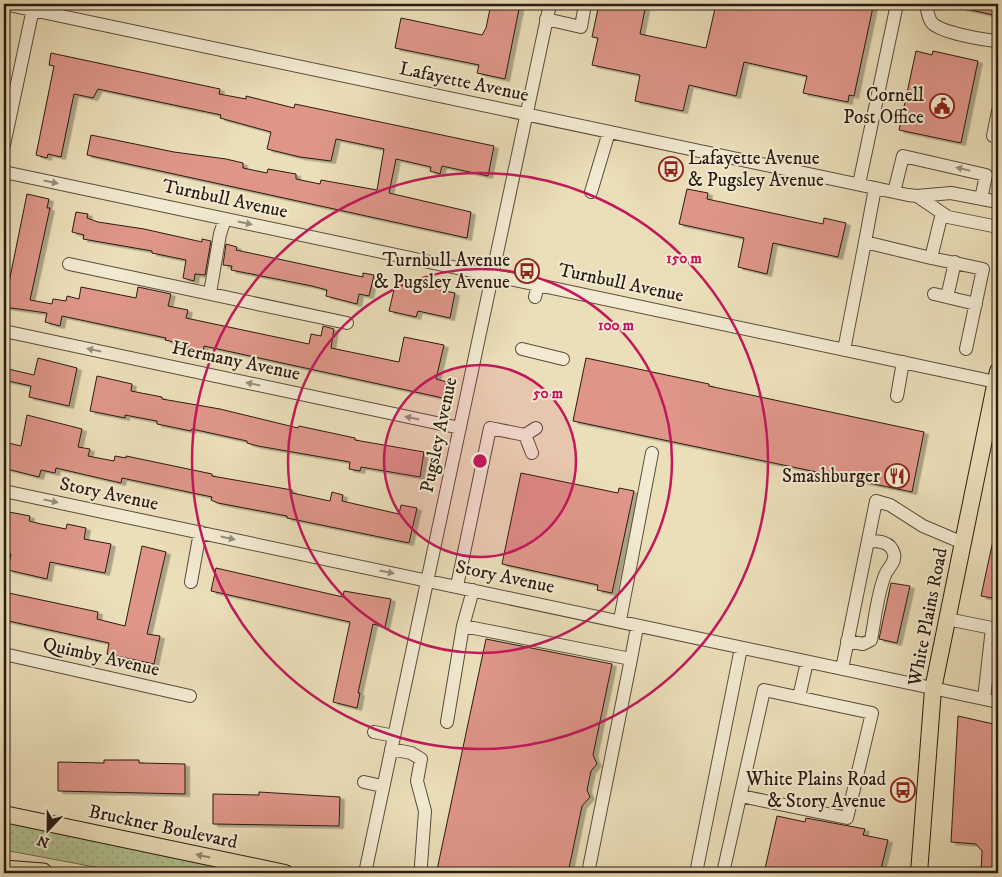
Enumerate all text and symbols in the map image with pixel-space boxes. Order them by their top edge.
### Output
street label: Lafayette Avenue [397,57,531,107]
place label: Cornell Post Office [843,84,924,129]
public building icon: Cornell Post Office [929,93,955,119]
place label: Lafayette Avenue & Pugsley Avenue [688,147,824,192]
bus stop icon: Lafayette Avenue & Pugsley Avenue [658,156,684,182]
one-way arrow [955,165,970,173]
street label: Turnbull Avenue [160,174,290,224]
one-way arrow [44,178,59,186]
one-way arrow [237,219,253,227]
place label: Turnbull Avenue & Pugsley Avenue [374,249,510,294]
text: 150 m [666,249,702,268]
bus stop icon: Turnbull Avenue & Pugsley Avenue [514,258,540,284]
street label: Turnbull Avenue [556,258,686,308]
text: 100 m [598,316,635,335]
street label: Hermany Avenue [170,336,302,386]
one-way arrow [87,346,102,354]
street label: Pugsley Avenue [416,375,462,495]
one-way arrow [246,380,261,388]
text: 50 m [532,384,564,403]
one-way arrow [404,413,420,421]
centre of rings [471,452,489,470]
restaurant icon: Smashburger [884,463,910,489]
place label: Smashburger [782,465,880,488]
street label: Story Avenue [58,472,161,516]
one-way arrow [44,497,59,505]
one-way arrow [220,534,235,542]
street label: White Plains Road [903,546,953,689]
street label: Story Avenue [454,555,557,599]
one-way arrow [379,568,394,576]
street label: Quimby Avenue [40,632,162,682]
place label: White Plains Road & Story Avenue [745,768,887,813]
bus stop icon: White Plains Road & Story Avenue [890,777,916,803]
street label: Bruckner Boulevard [87,800,240,854]
north arrow [22,804,72,854]
text: N [34,830,52,852]
one-way arrow [196,852,211,860]

